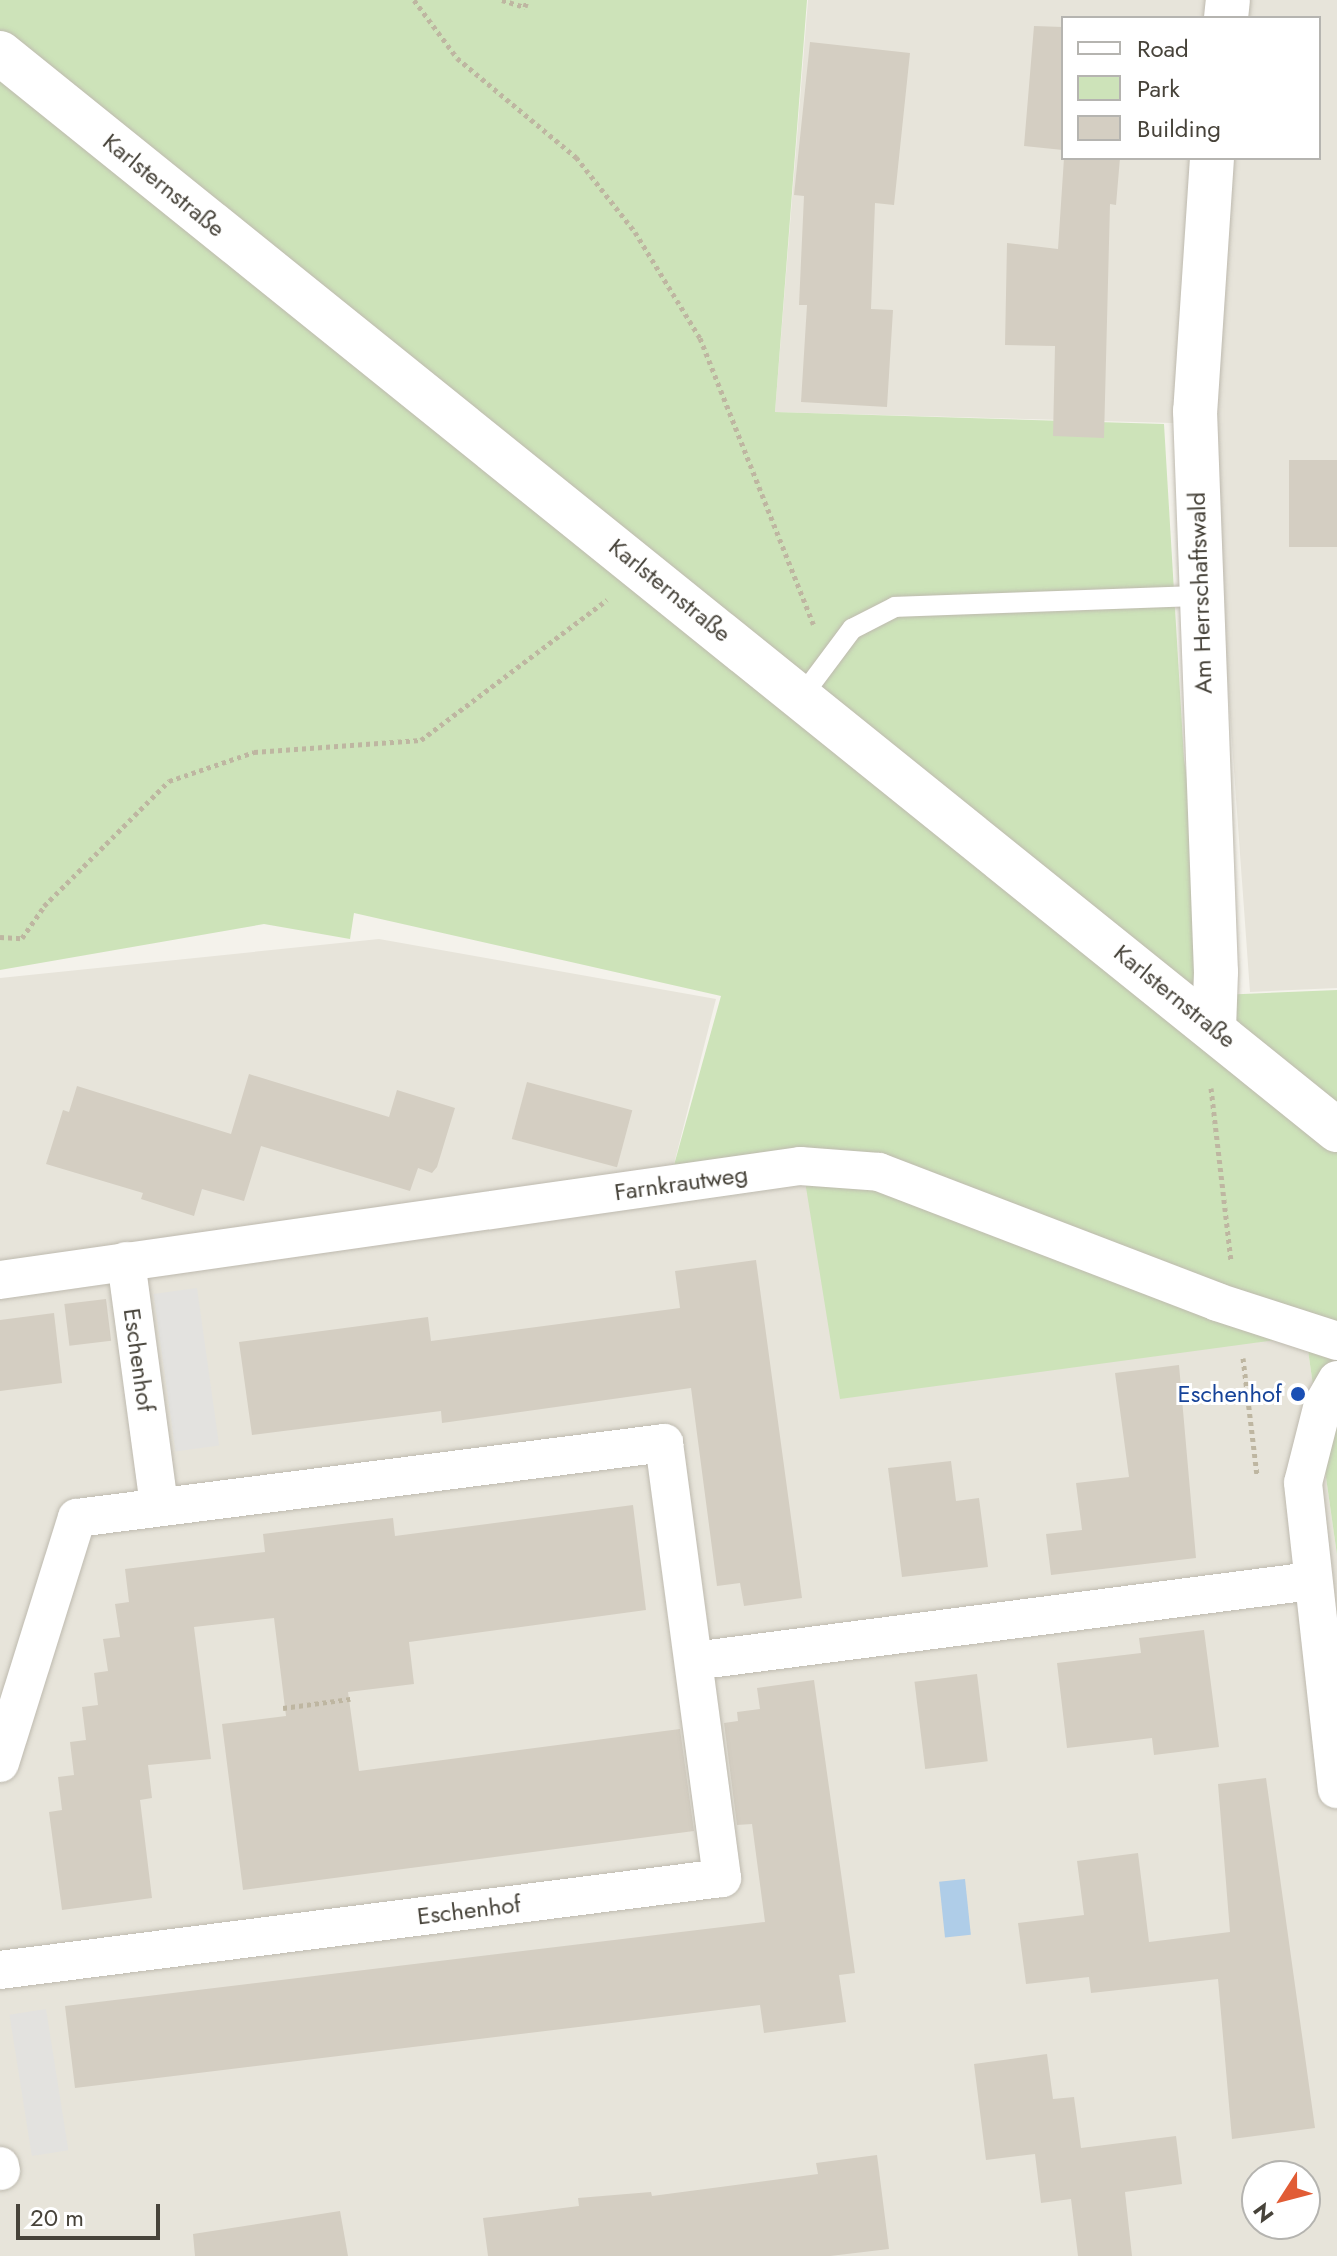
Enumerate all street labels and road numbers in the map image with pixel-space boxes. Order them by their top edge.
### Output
street label: Karlsternstraße [97,127,231,243]
street label: Am Herrschaftswald [1182,491,1218,695]
street label: Karlsternstraße [603,532,737,648]
street label: Karlsternstraße [1108,938,1242,1054]
street label: Farnkrautweg [612,1159,750,1207]
street label: Eschenhof [117,1306,161,1414]
street label: Eschenhof [415,1889,523,1931]

